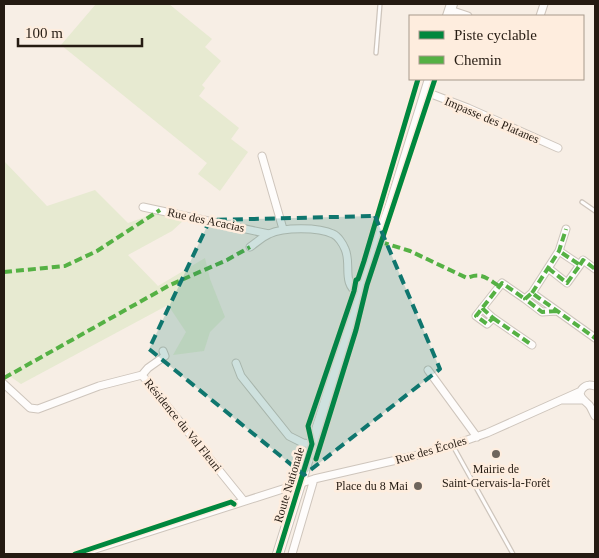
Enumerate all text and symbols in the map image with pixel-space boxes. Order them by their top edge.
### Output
scale bar [18,15,141,47]
legend [409,15,584,80]
text: 100 m [25,25,63,41]
text: Piste cyclable [454,27,537,43]
text: Chemin [454,52,502,68]
street label: Impasse des Platanes [443,94,542,146]
street label: Rue des Acacias [166,205,246,235]
street label: Résidence du Val Fleuri [141,376,225,475]
street label: Rue des Écoles [394,433,468,467]
street label: Route Nationale [271,446,307,524]
marker: Mairie de Saint-Gervais-la-Forêt [490,448,502,460]
place label: Mairie de Saint-Gervais-la-Forêt [442,462,551,490]
place label: Place du 8 Mai [336,479,409,493]
marker: Place du 8 Mai [412,480,424,492]

